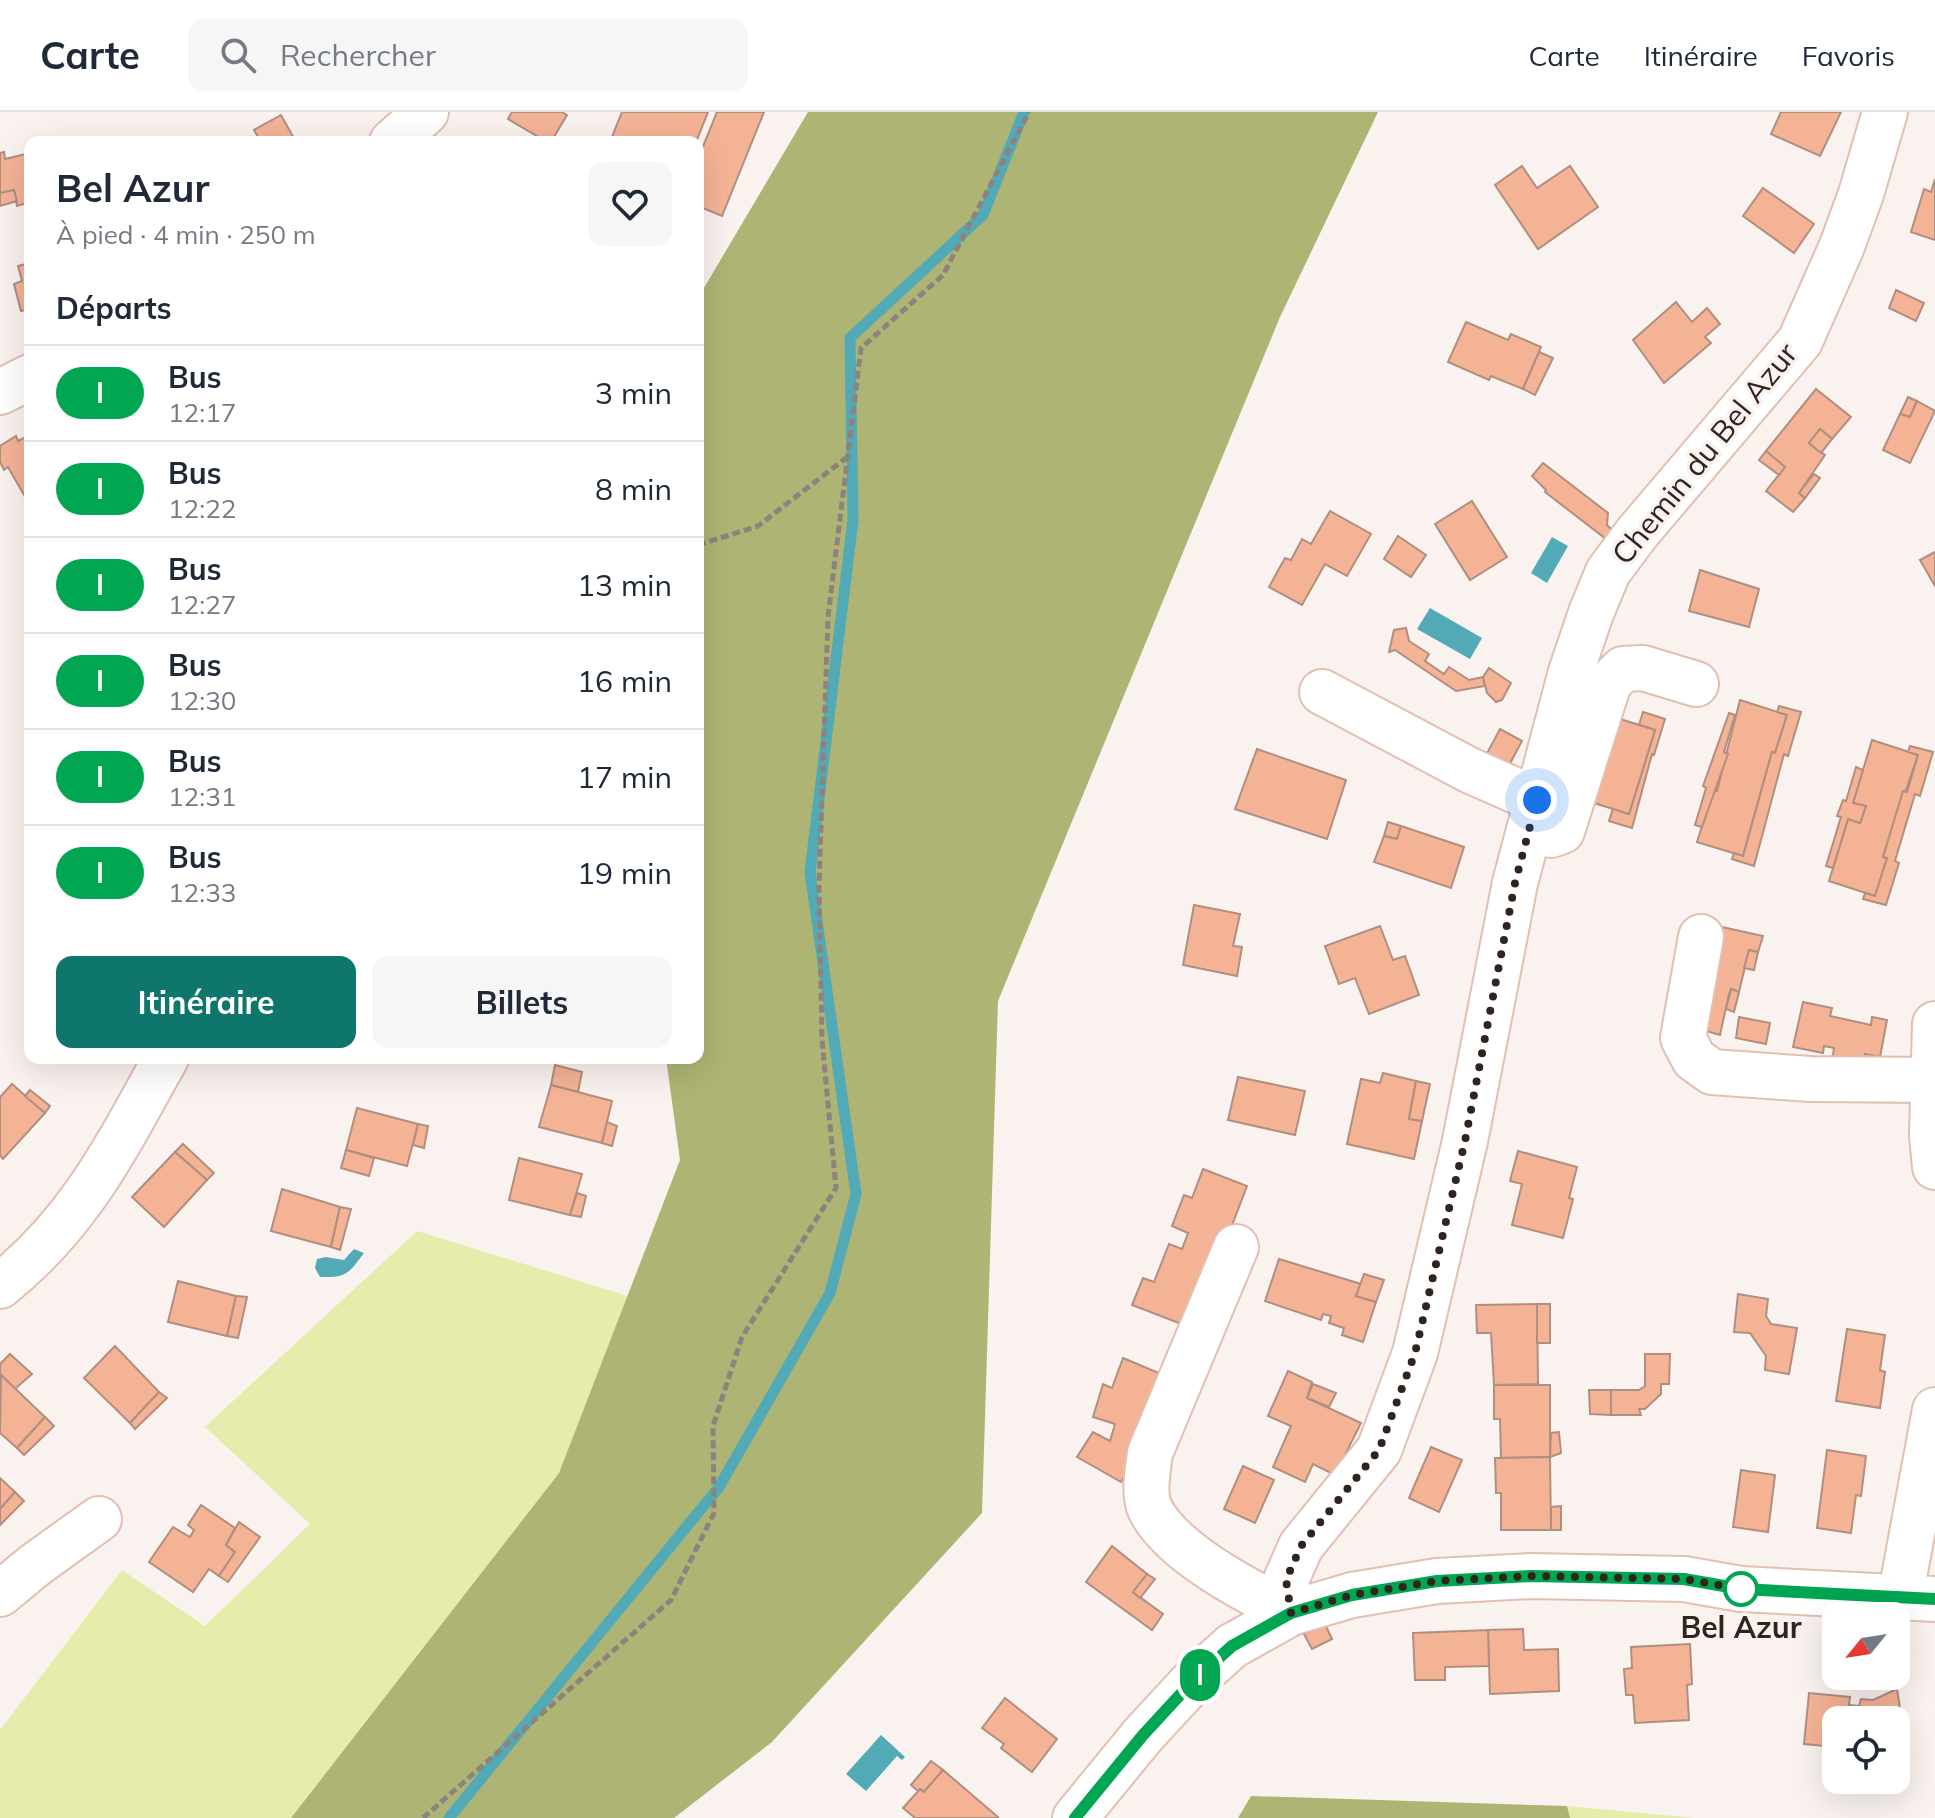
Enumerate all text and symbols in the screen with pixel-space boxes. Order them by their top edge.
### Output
search box [188,19,748,91]
text: Carte [40,31,140,79]
icon: search [216,33,260,77]
text: Rechercher [280,36,436,74]
text: Carte [1528,38,1600,73]
text: Itinéraire [1644,38,1758,73]
text: Favoris [1802,38,1895,73]
button: heart [588,162,672,246]
text: Bel Azur [56,164,209,212]
text: À pied · 4 min · 250 m [56,218,316,251]
text: Départs [56,289,172,327]
street label: Chemin du Bel Azur [1603,335,1805,572]
text: Bus [168,358,222,396]
text: 3 min [595,374,672,412]
text: I [96,375,104,410]
text: 12:17 [168,396,236,429]
text: Bus [168,454,222,492]
text: 8 min [595,470,672,508]
text: I [96,471,104,506]
text: 12:22 [168,492,236,525]
text: Bus [168,550,222,588]
text: 13 min [577,566,672,604]
text: I [96,567,104,602]
text: 12:27 [168,588,236,621]
text: Bus [168,646,222,684]
text: 16 min [577,662,672,700]
text: I [96,663,104,698]
text: 12:30 [168,684,236,717]
text: Bus [168,742,222,780]
text: 17 min [577,758,672,796]
text: I [96,759,104,794]
text: 12:31 [168,780,236,813]
your location [1517,780,1557,820]
text: Bus [168,838,222,876]
text: 19 min [577,854,672,892]
text: I [96,855,104,890]
text: 12:33 [168,876,236,909]
button: Itinéraire [56,956,356,1048]
button: Billets [372,956,672,1048]
marker: Bel Azur [1724,1572,1758,1606]
north arrow [1822,1602,1910,1690]
map controls [1822,1602,1910,1794]
place label: Bel Azur [1680,1608,1802,1646]
line badge: I [1174,1649,1226,1701]
text: I [1196,1657,1204,1692]
button: locate [1822,1706,1910,1794]

